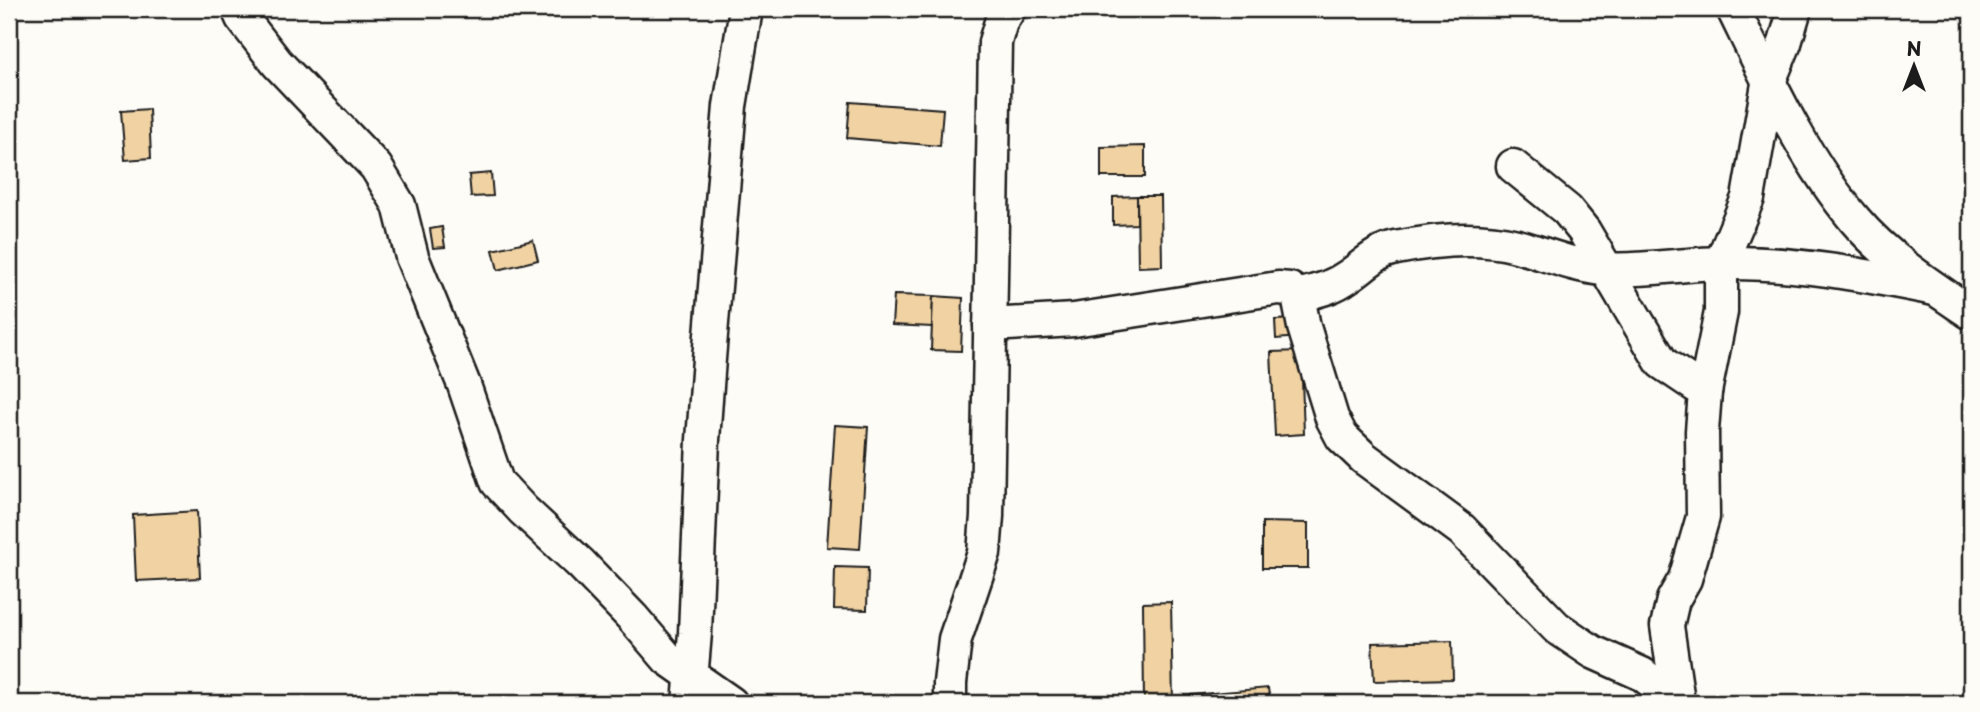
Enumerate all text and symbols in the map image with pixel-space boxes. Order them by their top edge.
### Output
north arrow [1878,32,1948,102]
text: N [1906,34,1922,62]

